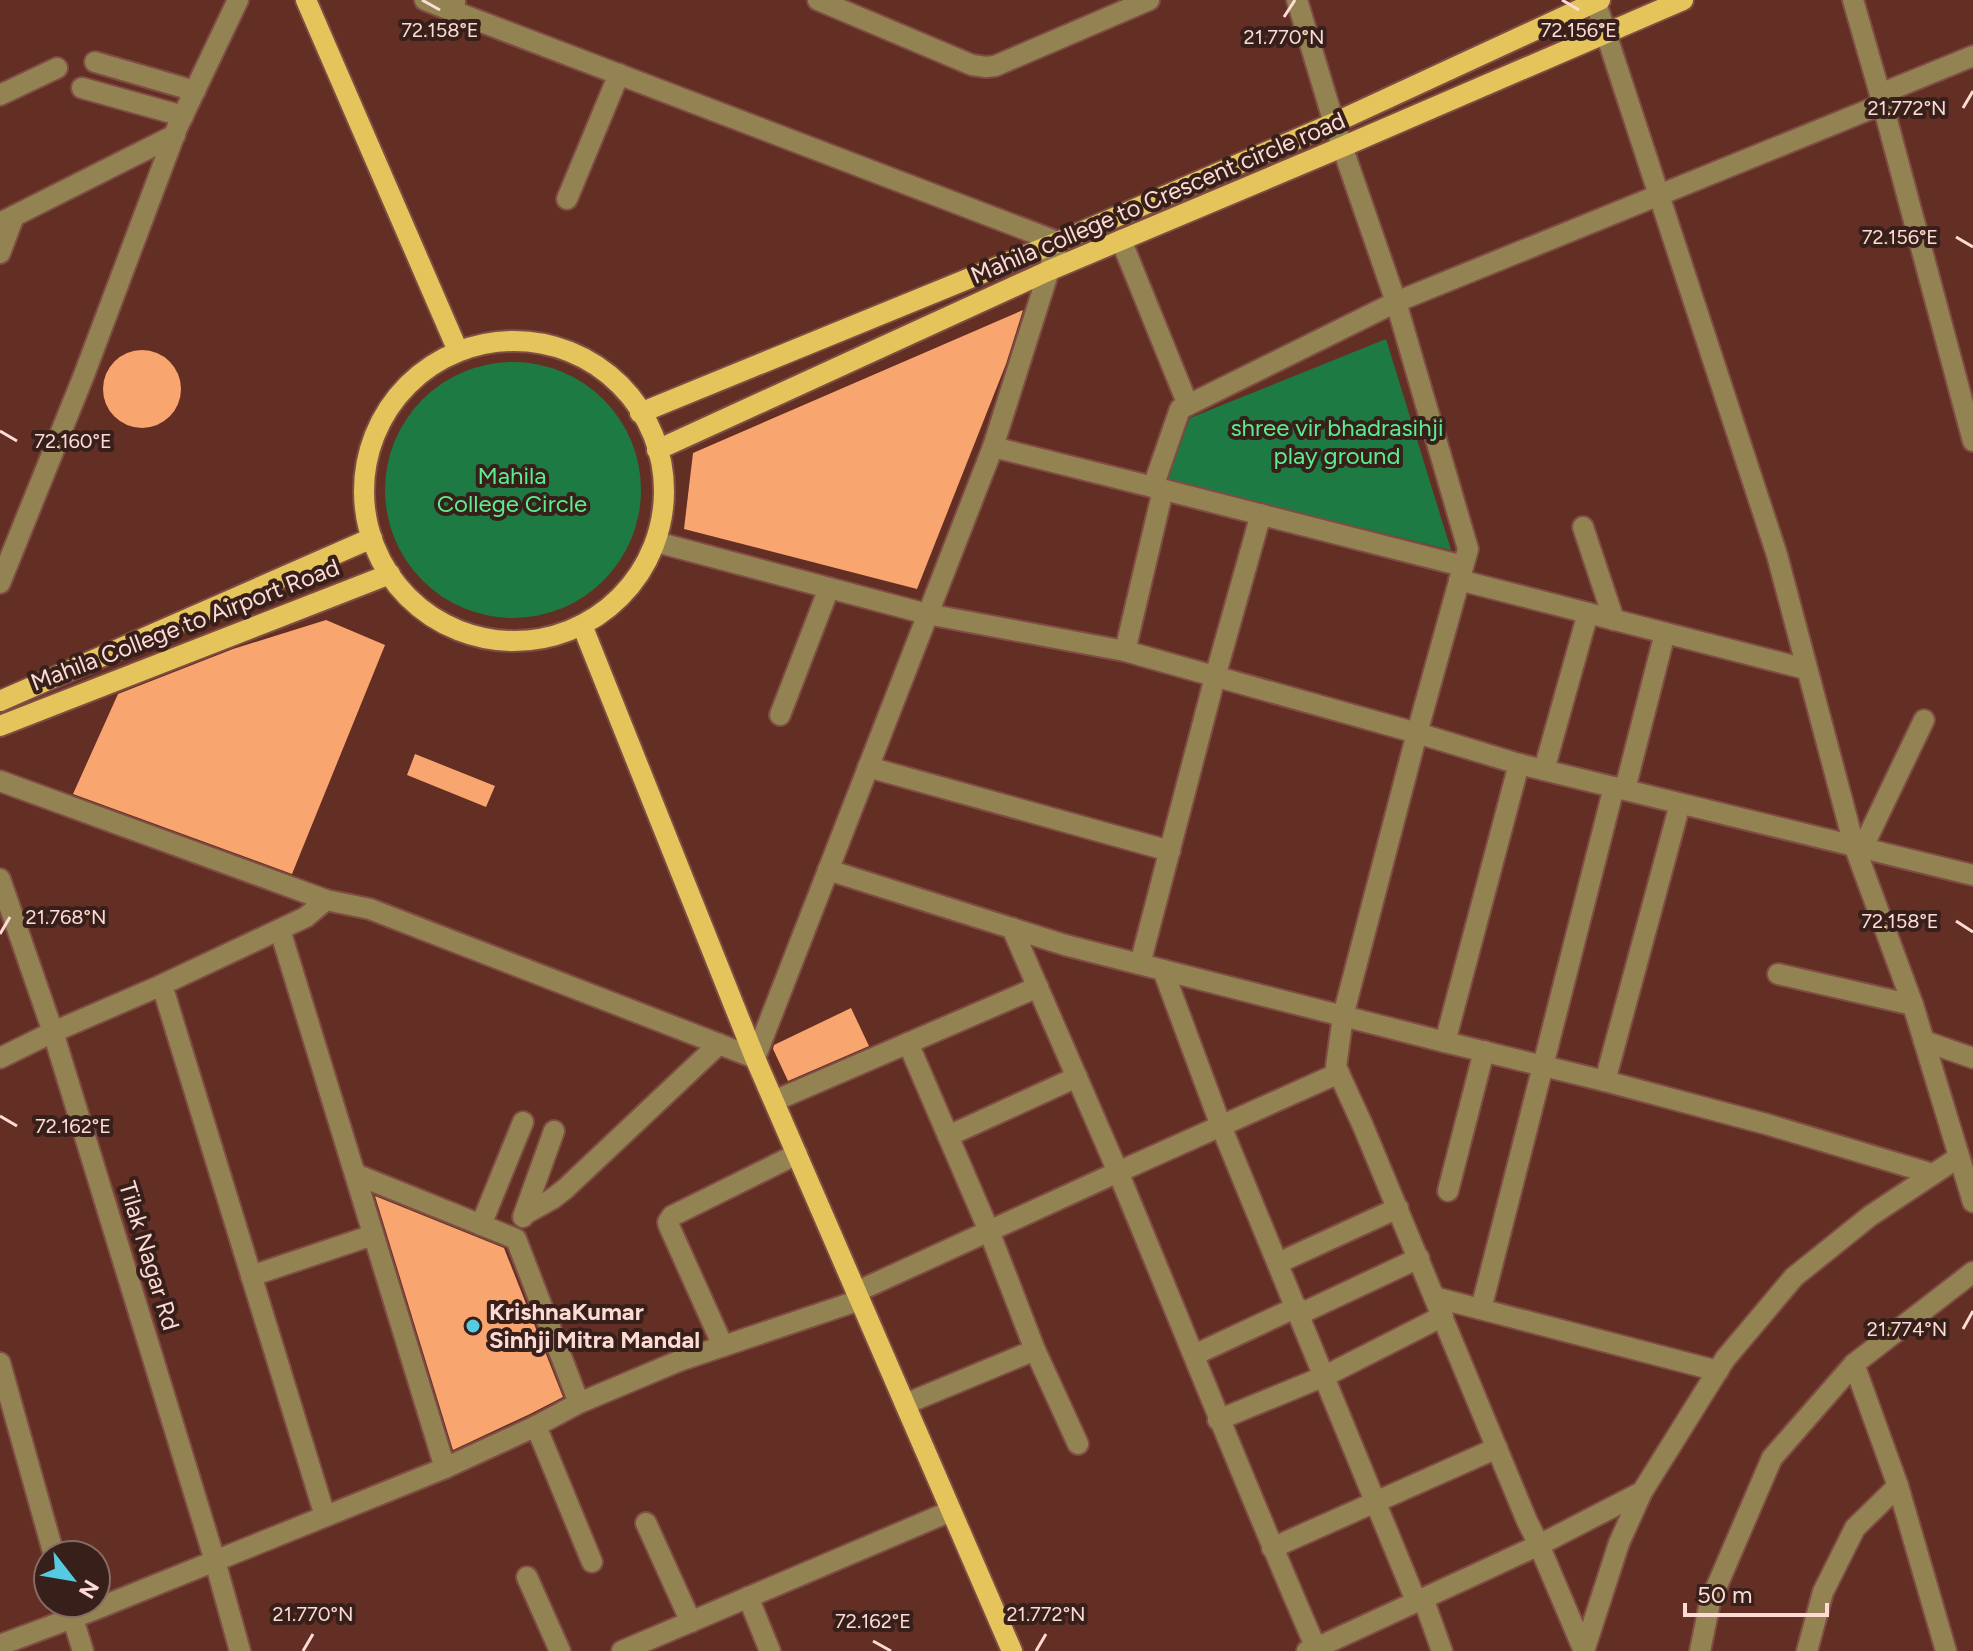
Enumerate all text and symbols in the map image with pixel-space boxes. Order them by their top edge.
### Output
text: 72.158°E [401,18,479,42]
text: 72.156°E [1541,18,1617,42]
text: 21.770°N [1244,25,1324,49]
text: 21.772°N [1867,96,1947,120]
street label: Mahila college to Crescent circle road [966,105,1349,290]
text: 72.156°E [1862,225,1938,249]
park label: shree vir bhadrasihji play ground [1230,413,1444,470]
text: 72.160°E [34,429,112,453]
park label: Mahila College Circle [437,461,587,518]
street label: Mahila College to Airport Road [26,552,343,697]
text: 21.768°N [26,905,106,929]
text: 72.158°E [1861,909,1939,933]
text: 72.162°E [35,1114,111,1138]
street label: Tilak Nagar Rd [113,1178,186,1334]
place label: KrishnaKumar Sinhji Mitra Mandal [489,1297,700,1354]
marker: KrishnaKumar Sinhji Mitra Mandal [464,1317,482,1335]
text: 21.774°N [1867,1317,1947,1341]
north arrow [32,1539,112,1619]
scale bar [1685,1567,1827,1617]
text: N [73,1575,105,1603]
text: 50 m [1697,1580,1753,1609]
text: 21.770°N [273,1602,353,1626]
text: 21.772°N [1006,1602,1086,1626]
text: 72.162°E [835,1609,911,1633]

